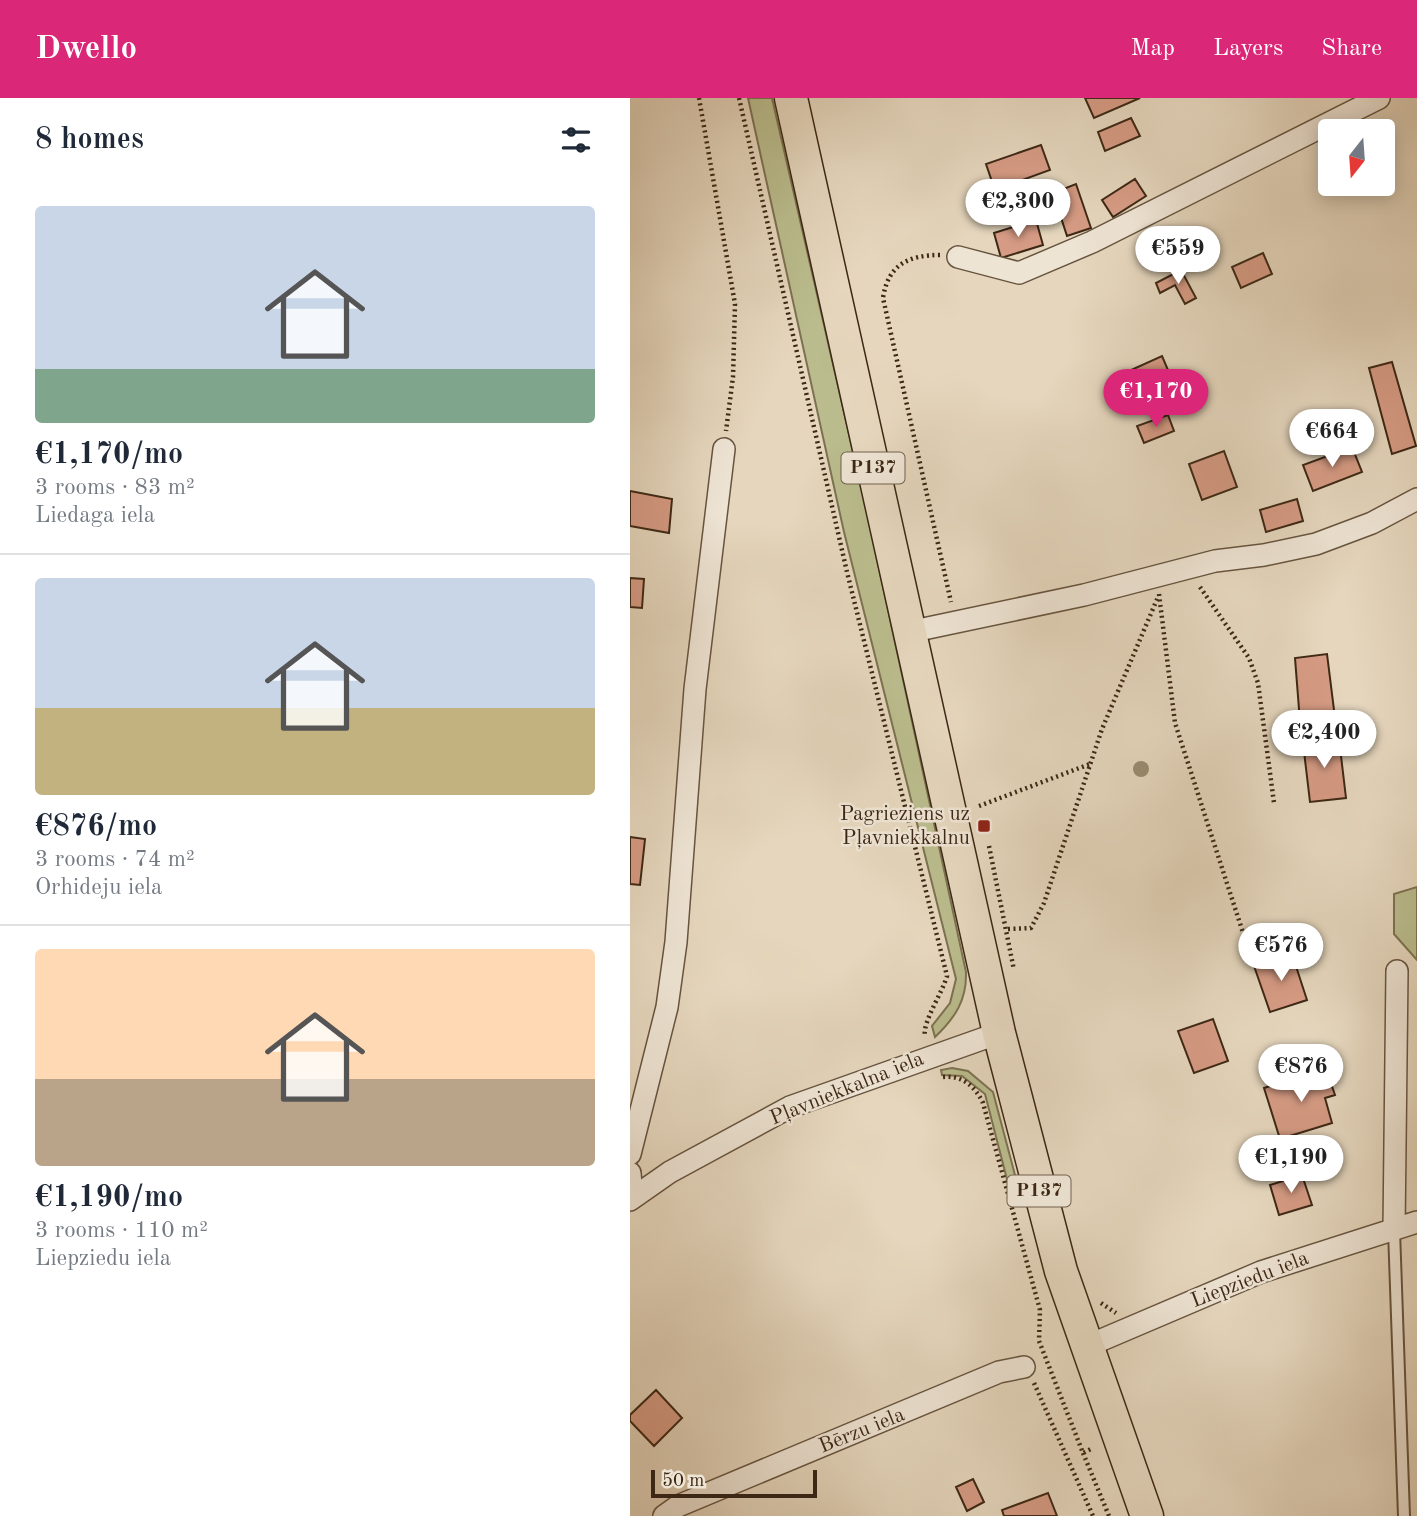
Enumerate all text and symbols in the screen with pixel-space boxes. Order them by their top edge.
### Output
text: Dwello [35,33,137,66]
text: Map [1131,37,1175,61]
text: Layers [1213,37,1283,61]
text: Share [1321,37,1382,61]
north arrow [1318,119,1395,196]
map controls [1318,119,1395,196]
icon: filters [557,121,595,159]
text: 8 homes [35,125,144,155]
pin: €2,300 [961,180,1075,239]
text: €2,300 [981,190,1055,213]
pin: €559 [1137,226,1219,286]
text: €559 [1151,237,1205,260]
icon: home [252,251,378,377]
pin: €1,170 [1099,370,1213,429]
text: €1,170 [1119,380,1193,403]
pin: €664 [1291,410,1373,469]
text: €664 [1305,420,1359,443]
text: €1,170/mo [35,440,183,470]
road number: P137 [842,452,904,484]
text: 3 rooms · 83 m² [35,476,195,499]
text: Liedaga iela [35,504,155,527]
icon: home [252,623,378,749]
pin: €2,400 [1267,710,1381,770]
text: €2,400 [1287,721,1361,744]
place label: Pagrieziens uz Pļavniekkalnu [840,804,970,850]
text: €876/mo [35,812,157,842]
marker: Pagrieziens uz Pļavniekkalnu [976,818,992,834]
text: 3 rooms · 74 m² [35,848,195,871]
text: Orhideju iela [35,876,162,899]
pin: €576 [1240,924,1322,983]
text: €576 [1254,934,1308,957]
icon: home [252,994,378,1120]
pin: €876 [1260,1044,1342,1104]
street label: Pļavniekkalna iela [767,1048,927,1130]
text: €876 [1274,1055,1328,1078]
pin: €1,190 [1234,1136,1348,1195]
text: €1,190 [1254,1146,1328,1169]
road number: P137 [1008,1176,1070,1206]
text: €1,190/mo [35,1183,183,1213]
text: 3 rooms · 110 m² [35,1219,208,1242]
text: Liepziedu iela [35,1247,171,1270]
street label: Liepziedu iela [1188,1248,1312,1312]
street label: Bērzu iela [816,1404,908,1458]
scale bar [651,1467,817,1499]
text: 50 m [662,1472,704,1491]

